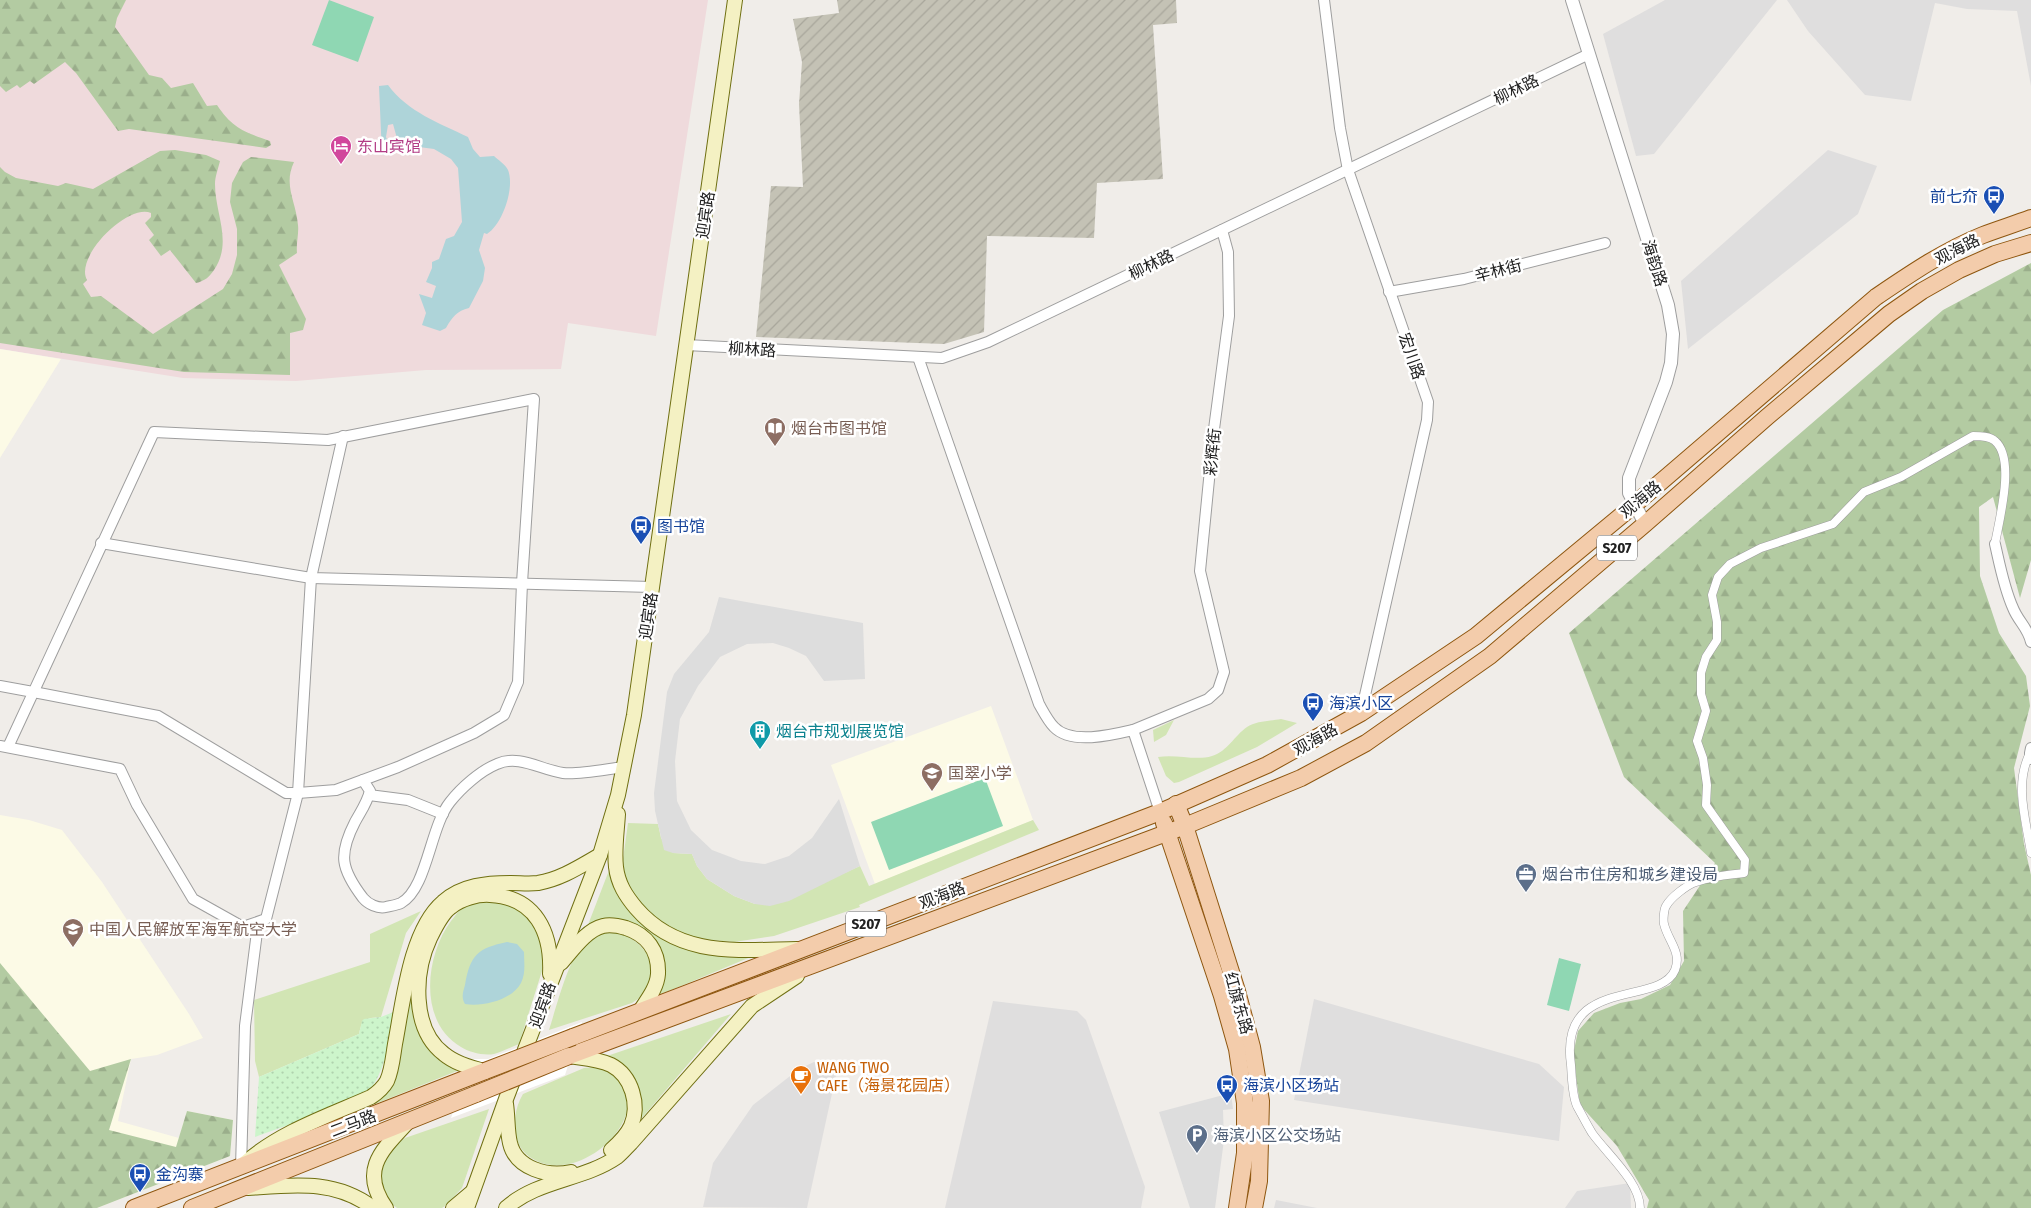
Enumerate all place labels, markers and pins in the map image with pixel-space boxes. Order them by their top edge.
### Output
hotel icon: 东山宾馆 [329,134,353,165]
place label: 东山宾馆 [357,137,421,156]
bus stop icon: 前七夼 [1982,184,2006,215]
place label: 前七夼 [1930,187,1978,206]
library icon: 烟台市图书馆 [763,416,787,447]
place label: 烟台市图书馆 [791,419,887,438]
bus stop icon: 图书馆 [629,514,653,545]
place label: 图书馆 [657,517,705,536]
bus stop icon: 海滨小区 [1301,691,1325,722]
place label: 海滨小区 [1329,694,1393,713]
building icon: 烟台市规划展览馆 [748,719,772,750]
place label: 烟台市规划展览馆 [776,722,904,741]
school or university icon: 国翠小学 [920,761,944,792]
place label: 国翠小学 [948,764,1012,783]
office icon: 烟台市住房和城乡建设局 [1514,862,1538,893]
place label: 烟台市住房和城乡建设局 [1542,865,1718,884]
school or university icon: 中国人民解放军海军航空大学 [61,917,85,948]
place label: 中国人民解放军海军航空大学 [89,920,297,939]
place label: WANG TWO CAFE（海景花园店） [817,1058,960,1095]
cafe icon: WANG TWO CAFE（海景花园店） [789,1064,813,1095]
bus stop icon: 海滨小区场站 [1215,1073,1239,1104]
place label: 海滨小区场站 [1243,1076,1339,1095]
parking icon: 海滨小区公交场站 [1185,1123,1209,1154]
place label: 海滨小区公交场站 [1213,1126,1341,1145]
bus stop icon: 金沟寨 [128,1162,152,1193]
place label: 金沟寨 [156,1165,204,1184]

